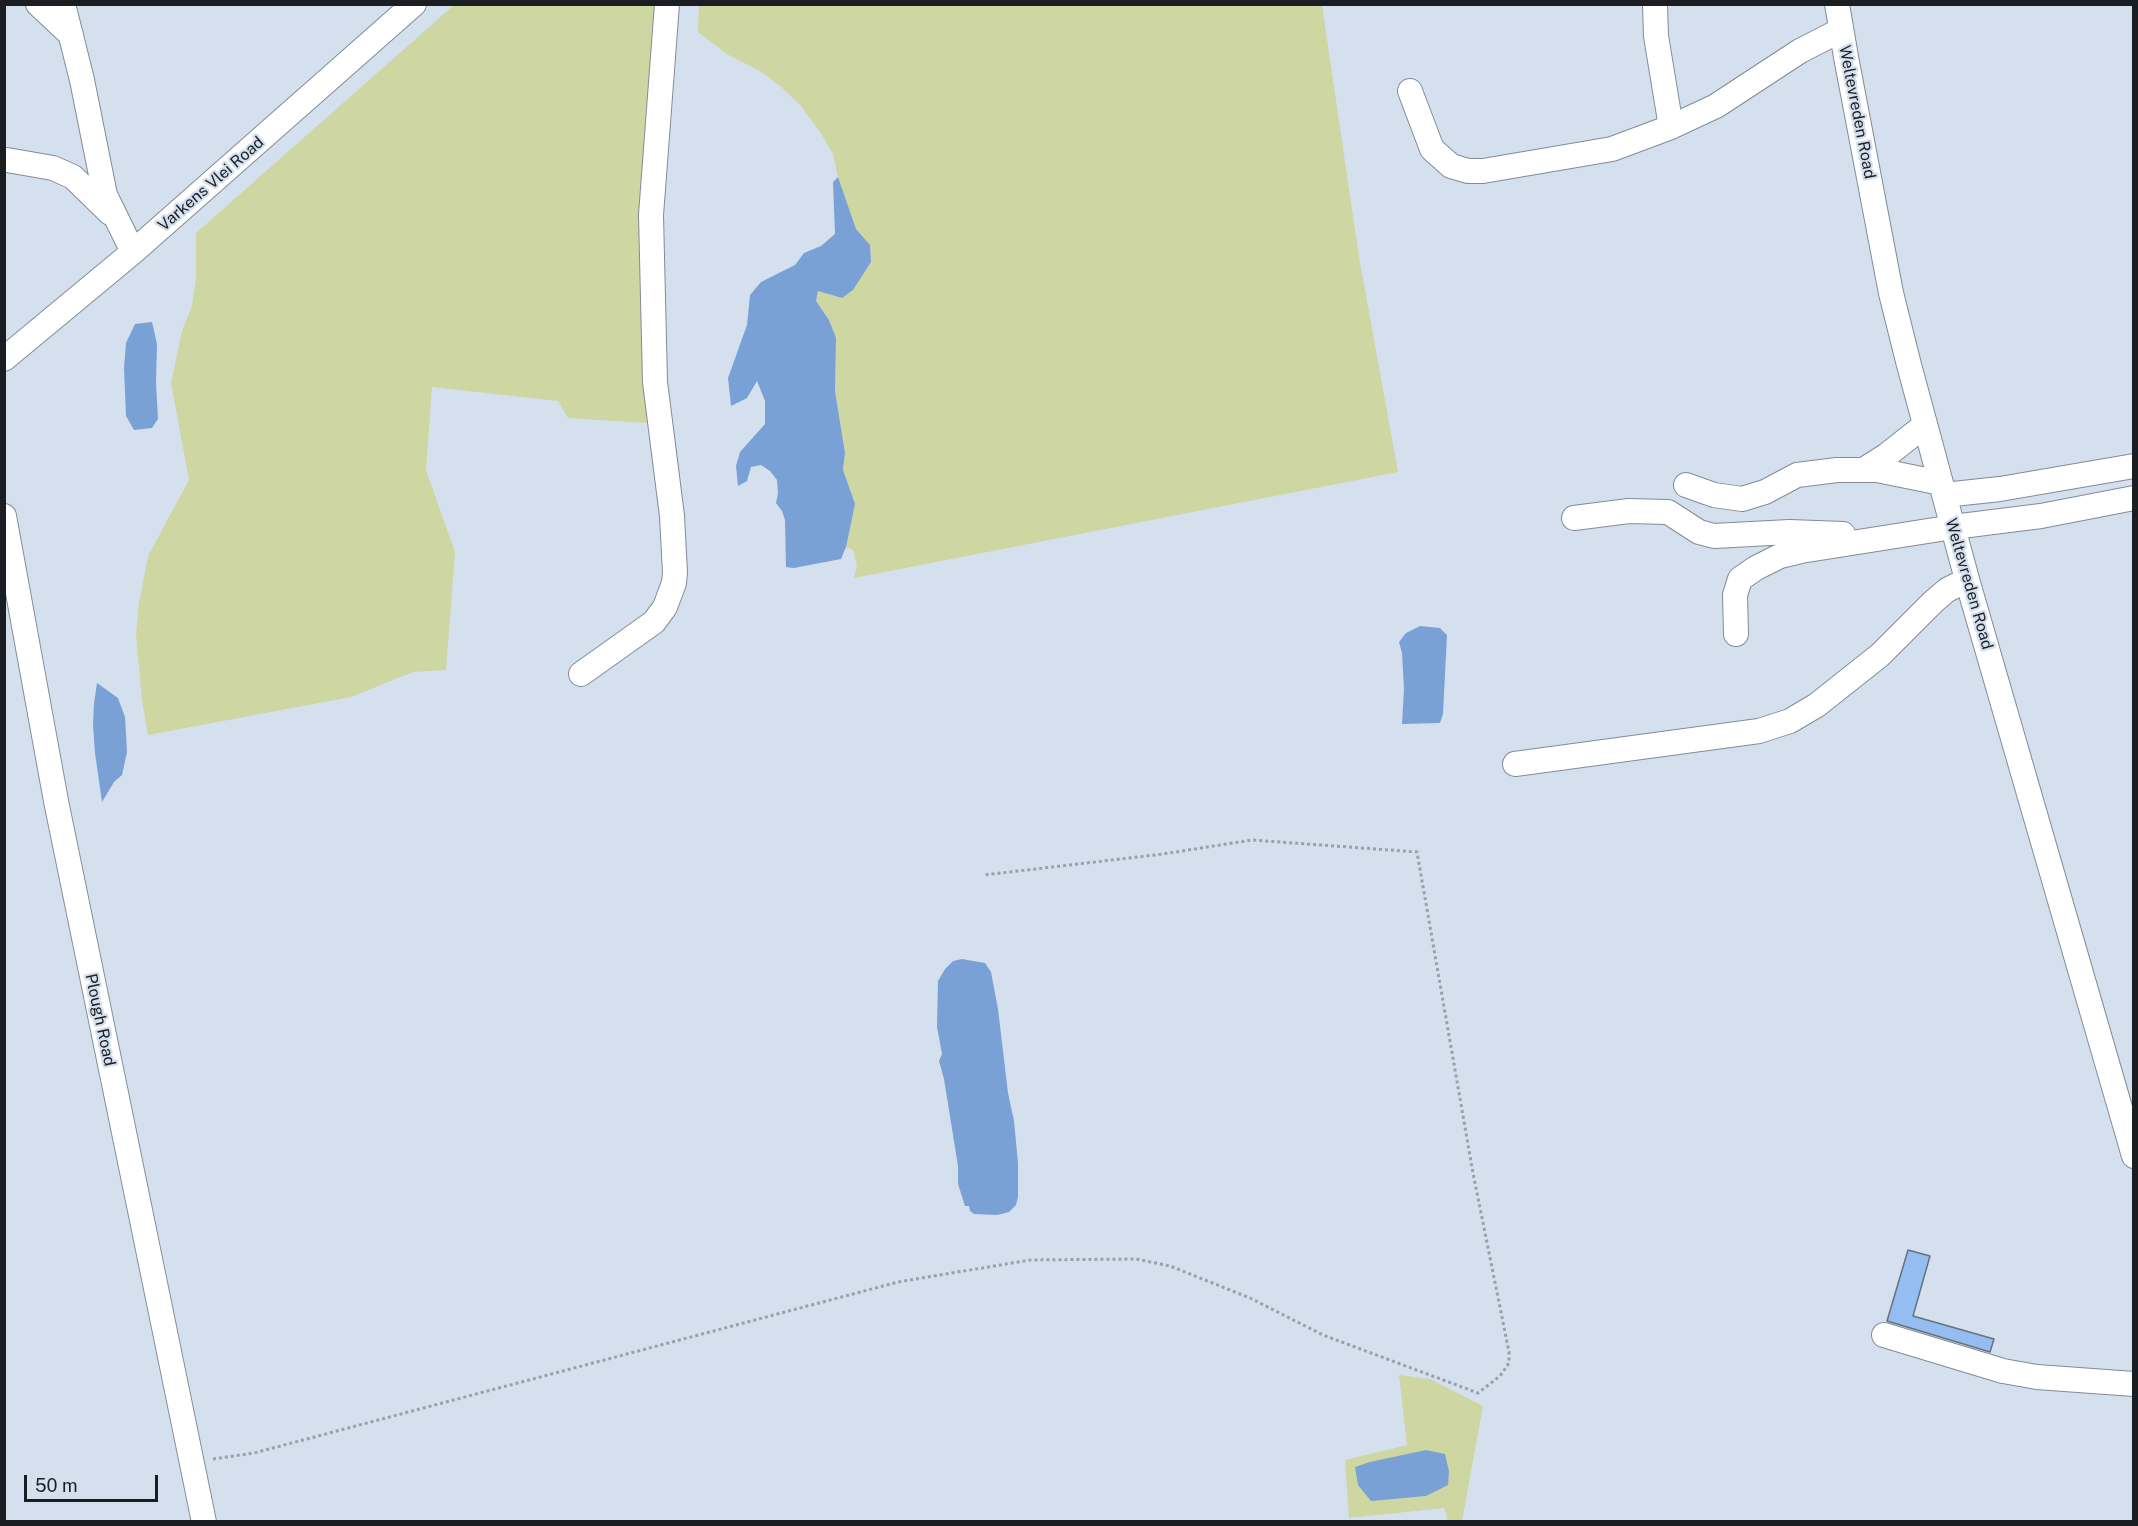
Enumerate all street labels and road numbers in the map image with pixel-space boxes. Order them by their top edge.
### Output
street label: Weltevreden Road [1835,44,1879,180]
street label: Varkens Vlei Road [154,133,268,235]
street label: Weltevreden Road [1941,516,1997,652]
street label: Plough Road [81,972,119,1068]

